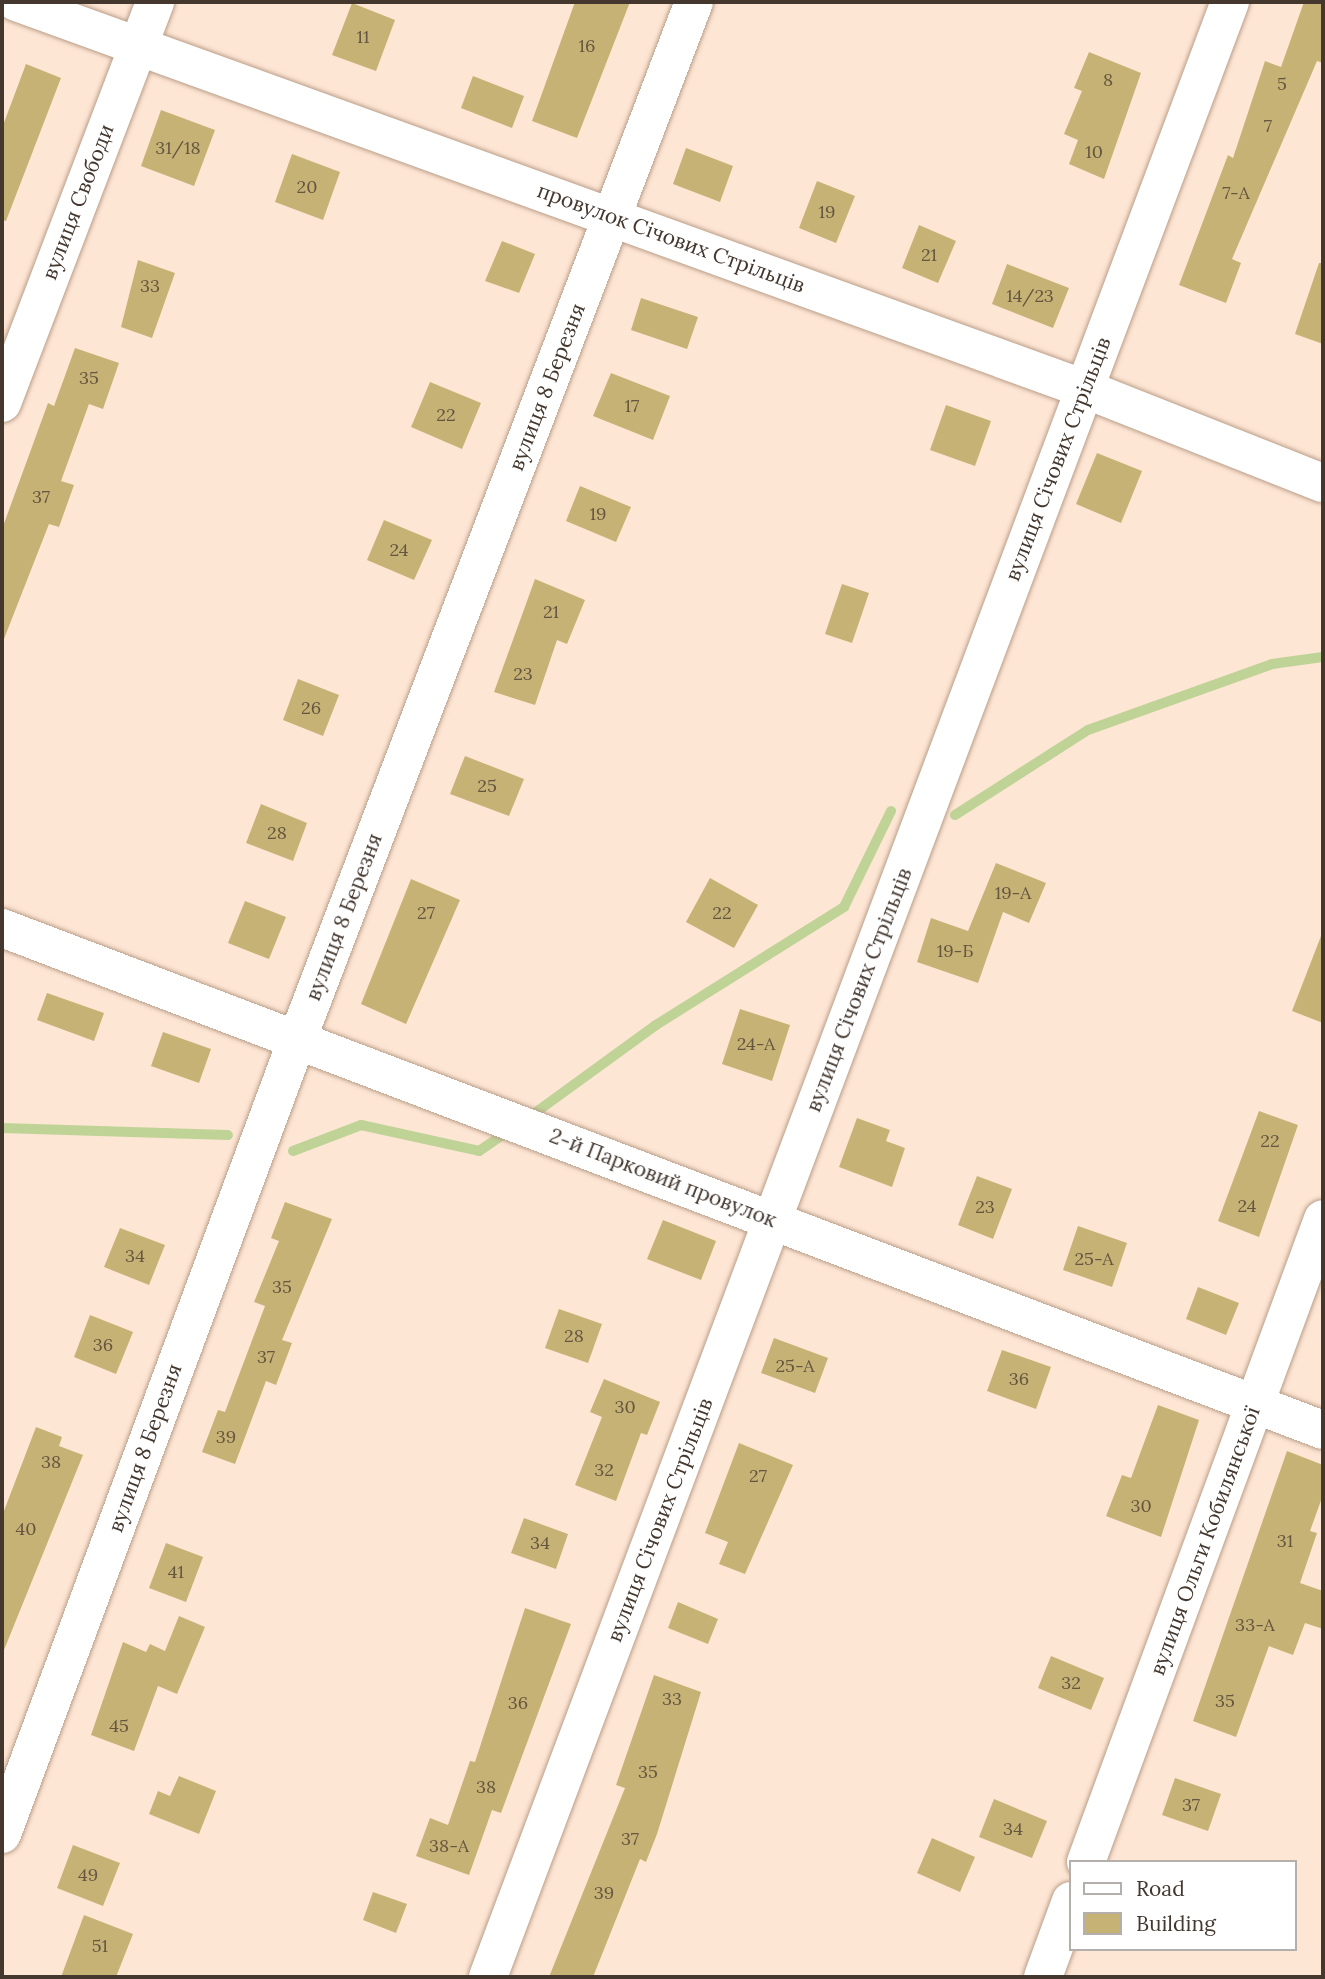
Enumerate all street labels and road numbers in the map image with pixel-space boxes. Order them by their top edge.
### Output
street label: вулиця Свободи [37,121,119,283]
street label: провулок Січових Стрільців [534,178,808,298]
street label: вулиця 8 Березня [503,300,591,474]
street label: вулиця Січових Стрільців [1000,334,1116,584]
street label: вулиця 8 Березня [300,830,388,1004]
street label: вулиця Січових Стрільців [801,865,917,1115]
street label: 2-й Парковий провулок [546,1123,780,1233]
street label: вулиця 8 Березня [103,1360,187,1536]
street label: вулиця Січових Стрільців [602,1395,718,1645]
street label: вулиця Ольги Кобилянської [1145,1403,1265,1679]

